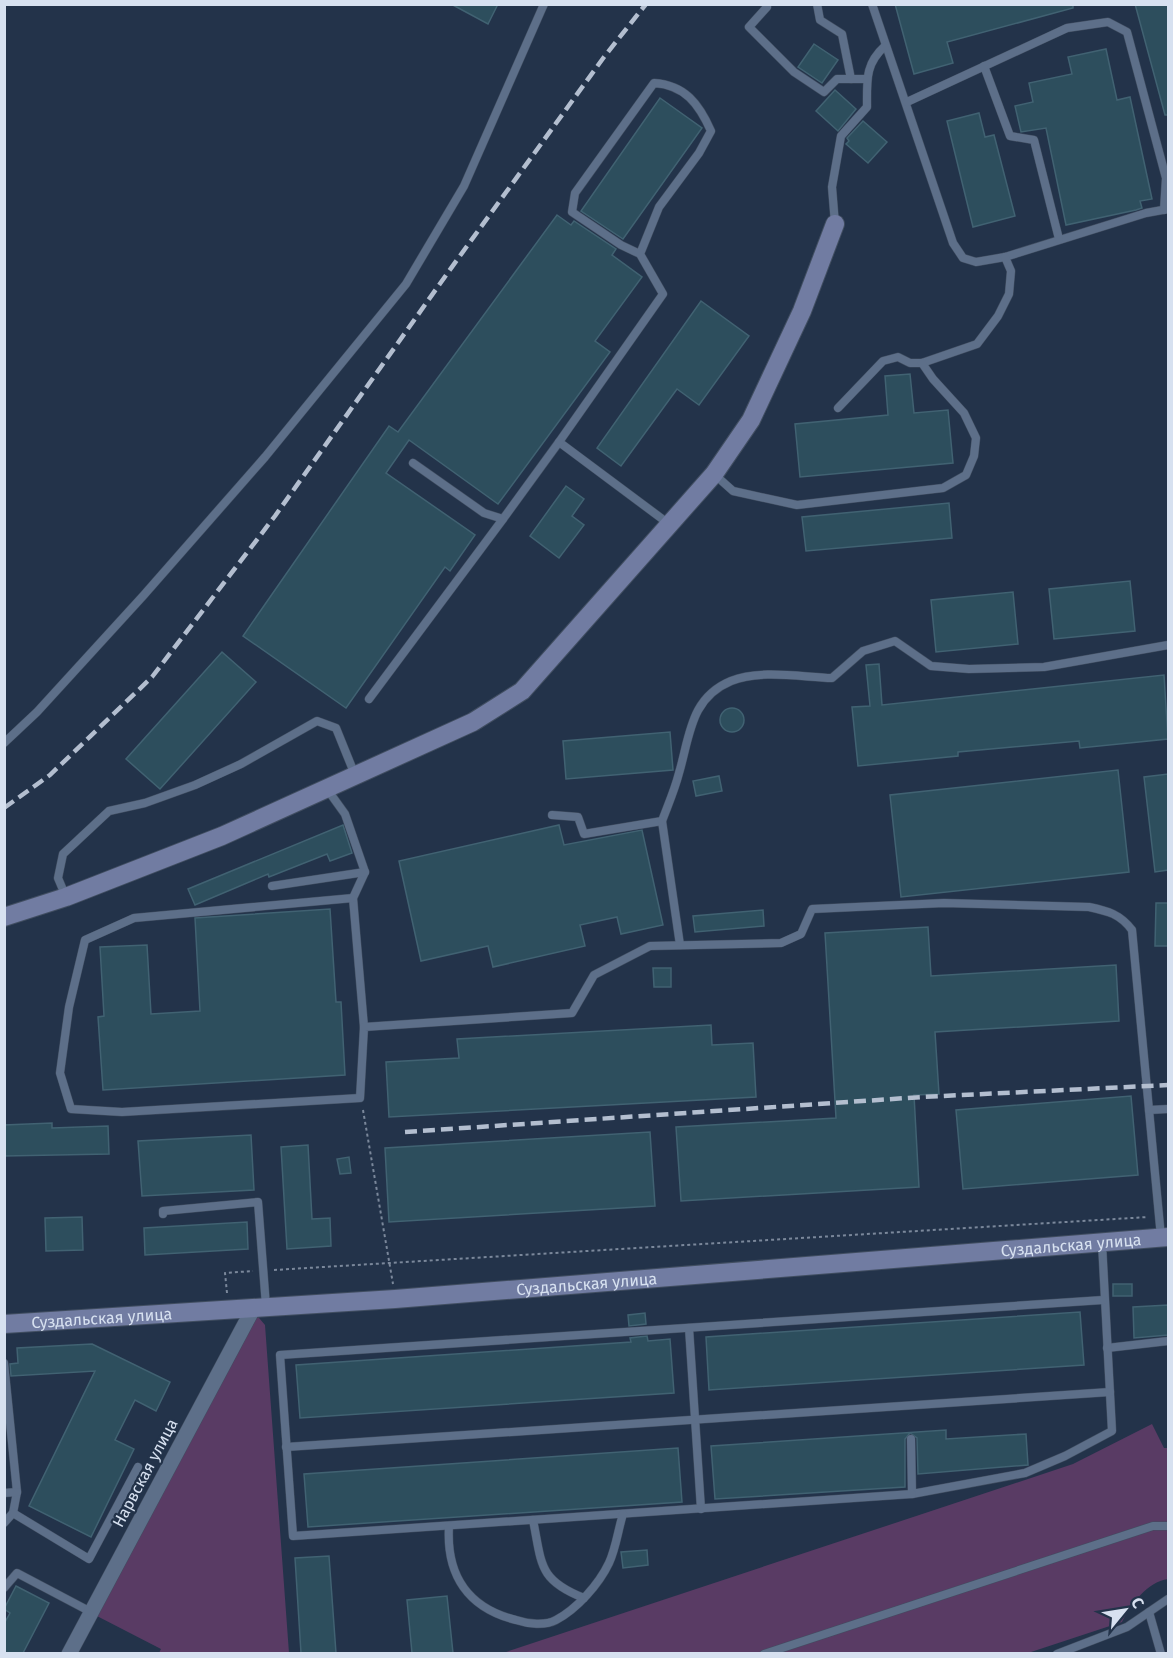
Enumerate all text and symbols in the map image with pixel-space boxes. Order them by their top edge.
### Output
street label: Суздальская улица [1000,1230,1142,1260]
street label: Суздальская улица [516,1269,658,1299]
street label: Суздальская улица [31,1304,173,1332]
street label: Нарвская улица [108,1416,182,1530]
north arrow [1095,1580,1155,1640]
text: С [1127,1594,1148,1612]

